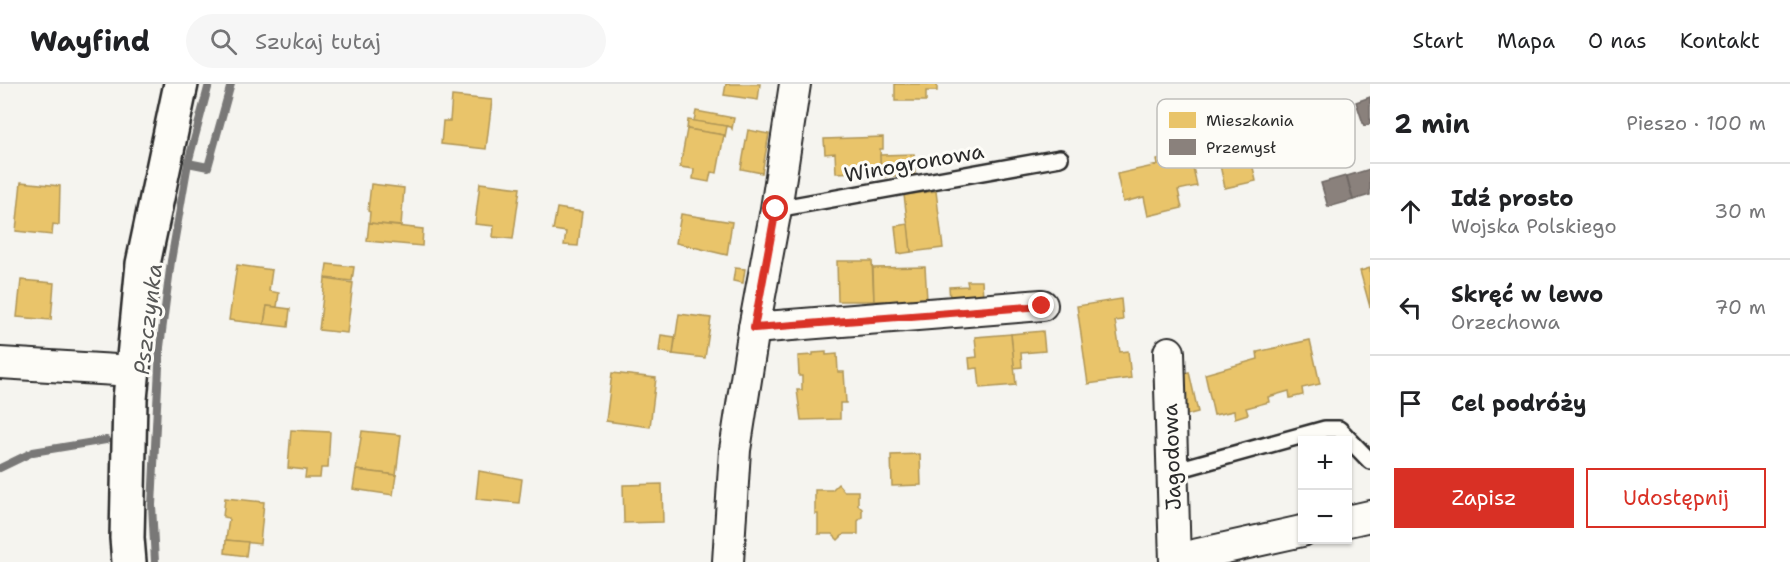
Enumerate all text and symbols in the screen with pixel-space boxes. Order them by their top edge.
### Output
search box [186,14,606,68]
text: Wayfind [30,22,150,60]
icon: search [207,25,240,58]
text: Szukaj tutaj [255,27,381,56]
text: Start [1413,27,1464,55]
text: Mapa [1497,27,1555,55]
text: O nas [1588,27,1647,55]
text: Kontakt [1680,27,1760,55]
legend [1157,99,1355,168]
text: 2 min [1394,106,1470,141]
text: Mieszkania [1206,110,1294,131]
text: Pieszo · 100 m [1626,110,1766,136]
street label: Winogronowa [842,137,986,189]
text: Przemysł [1206,137,1276,158]
text: Idź prosto [1451,184,1574,213]
route start [762,195,788,221]
icon: ahead [1394,195,1427,228]
text: 30 m [1714,198,1766,224]
text: Wojska Polskiego [1451,213,1617,239]
water label: Pszczynka [127,262,169,376]
text: Skręć w lewo [1451,280,1603,309]
icon: left [1394,291,1427,324]
route end [1028,292,1054,318]
text: 70 m [1714,294,1766,320]
text: Orzechowa [1451,309,1560,335]
icon: arrive [1394,387,1427,420]
text: Cel podróży [1451,389,1587,418]
street label: Jagodowa [1156,403,1188,511]
map controls [1298,436,1352,544]
button: + [1298,436,1352,490]
button: Zapisz [1394,468,1574,528]
button: Udostępnij [1586,468,1766,528]
button: − [1298,490,1352,544]

